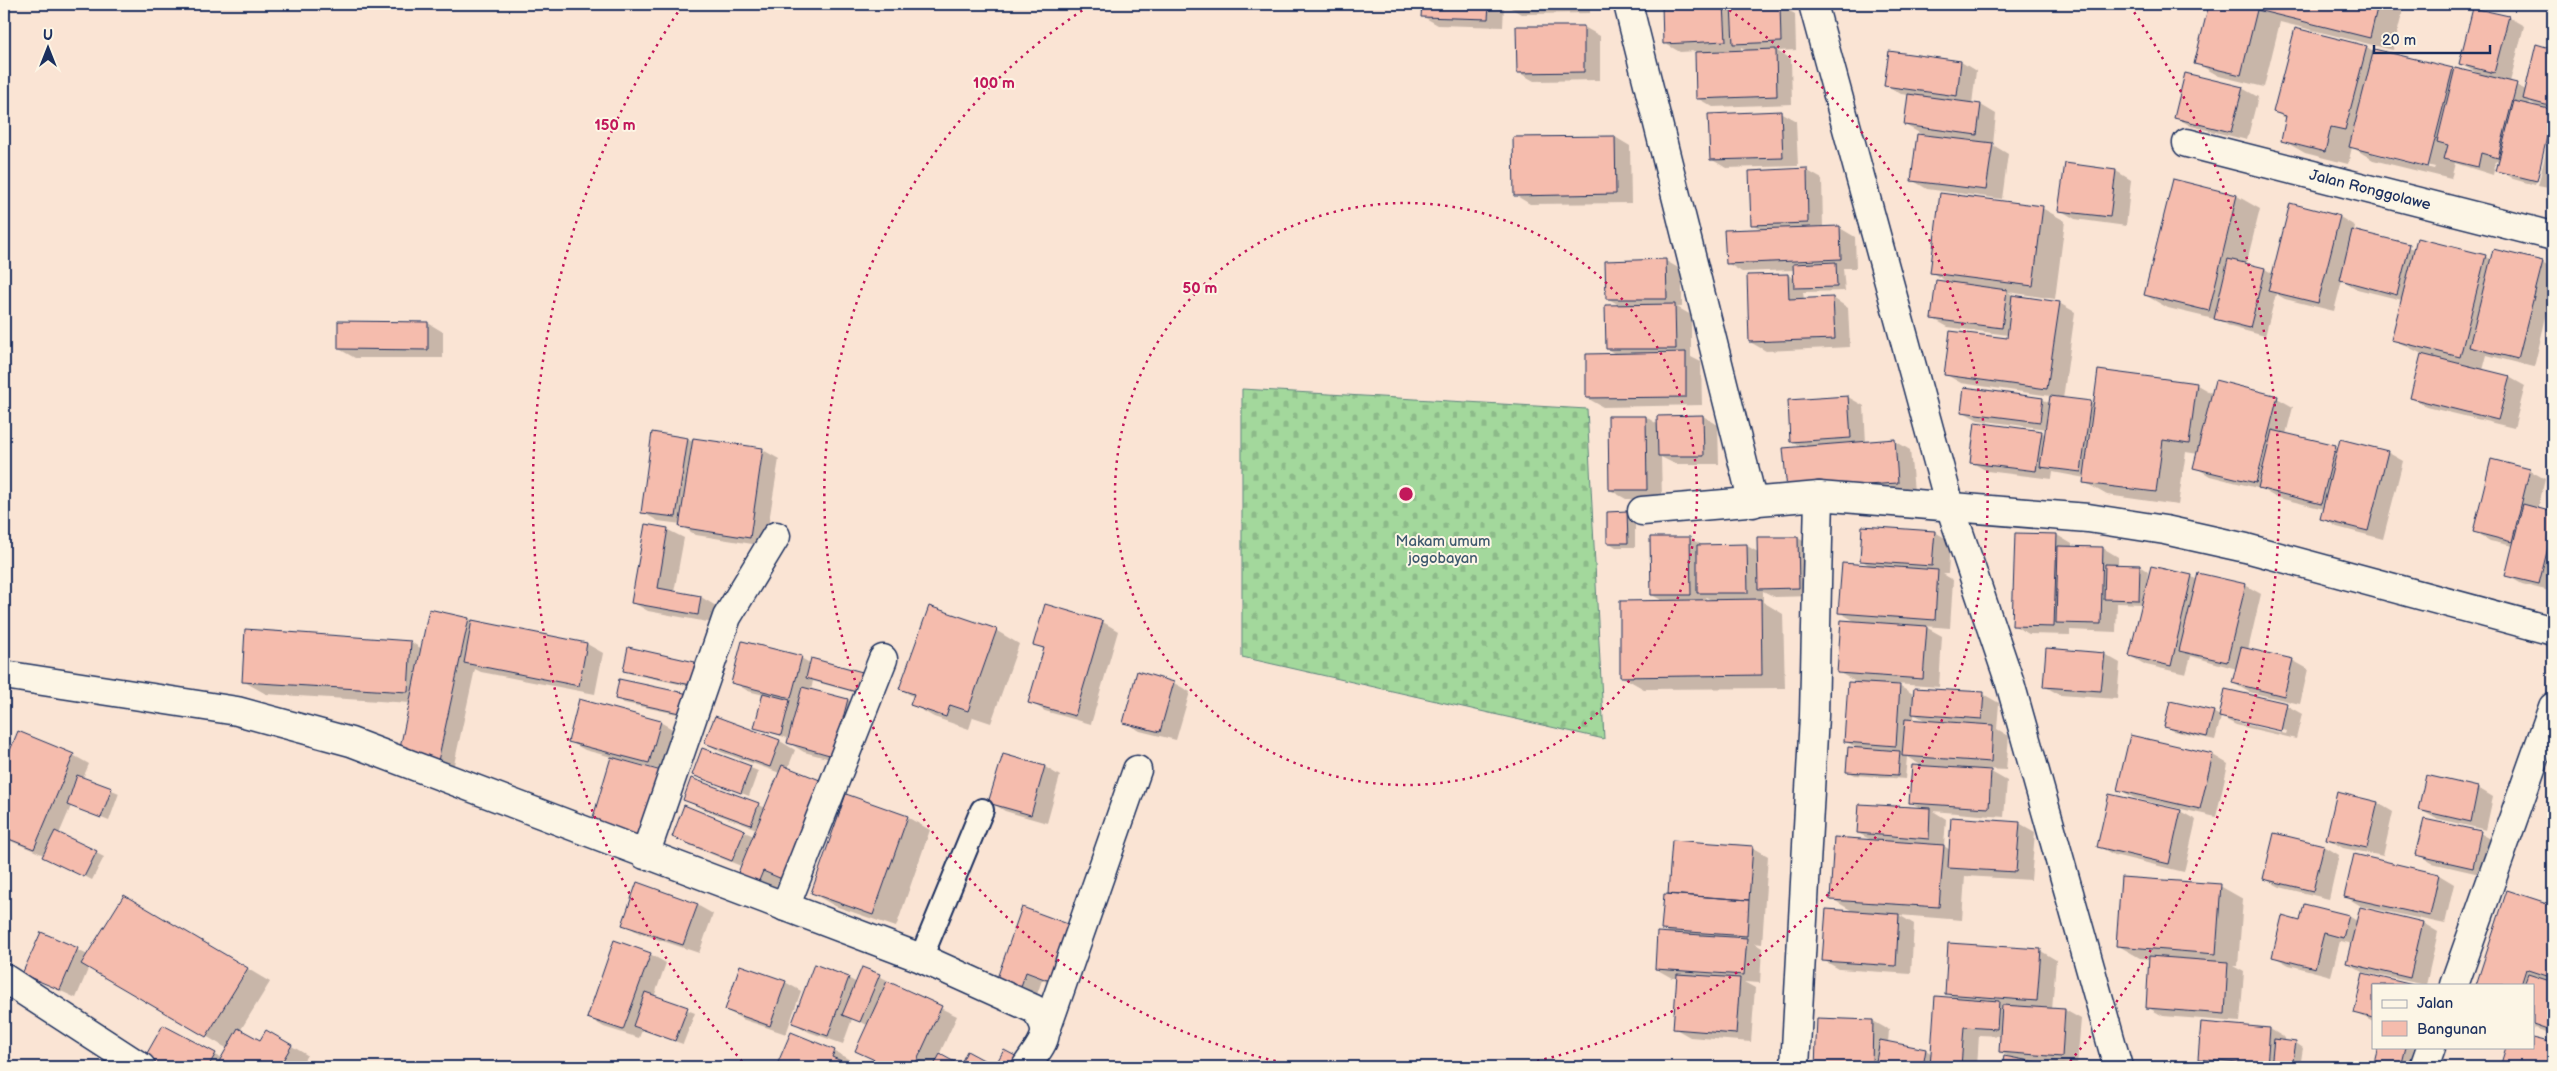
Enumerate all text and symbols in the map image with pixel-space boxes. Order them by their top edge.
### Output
north arrow [22,22,72,72]
scale bar [2374,22,2491,54]
text: U [43,27,53,44]
text: 20 m [2382,31,2416,50]
text: 100 m [973,74,1015,93]
text: 150 m [594,116,636,135]
street label: Jalan Ronggolawe [2307,165,2433,214]
text: 50 m [1183,279,1218,298]
centre of rings [1397,485,1415,503]
park label: Makam umum jogobayan [1396,532,1490,568]
legend [2372,984,2534,1048]
text: Jalan [2417,994,2453,1013]
text: Bangunan [2417,1020,2487,1039]

